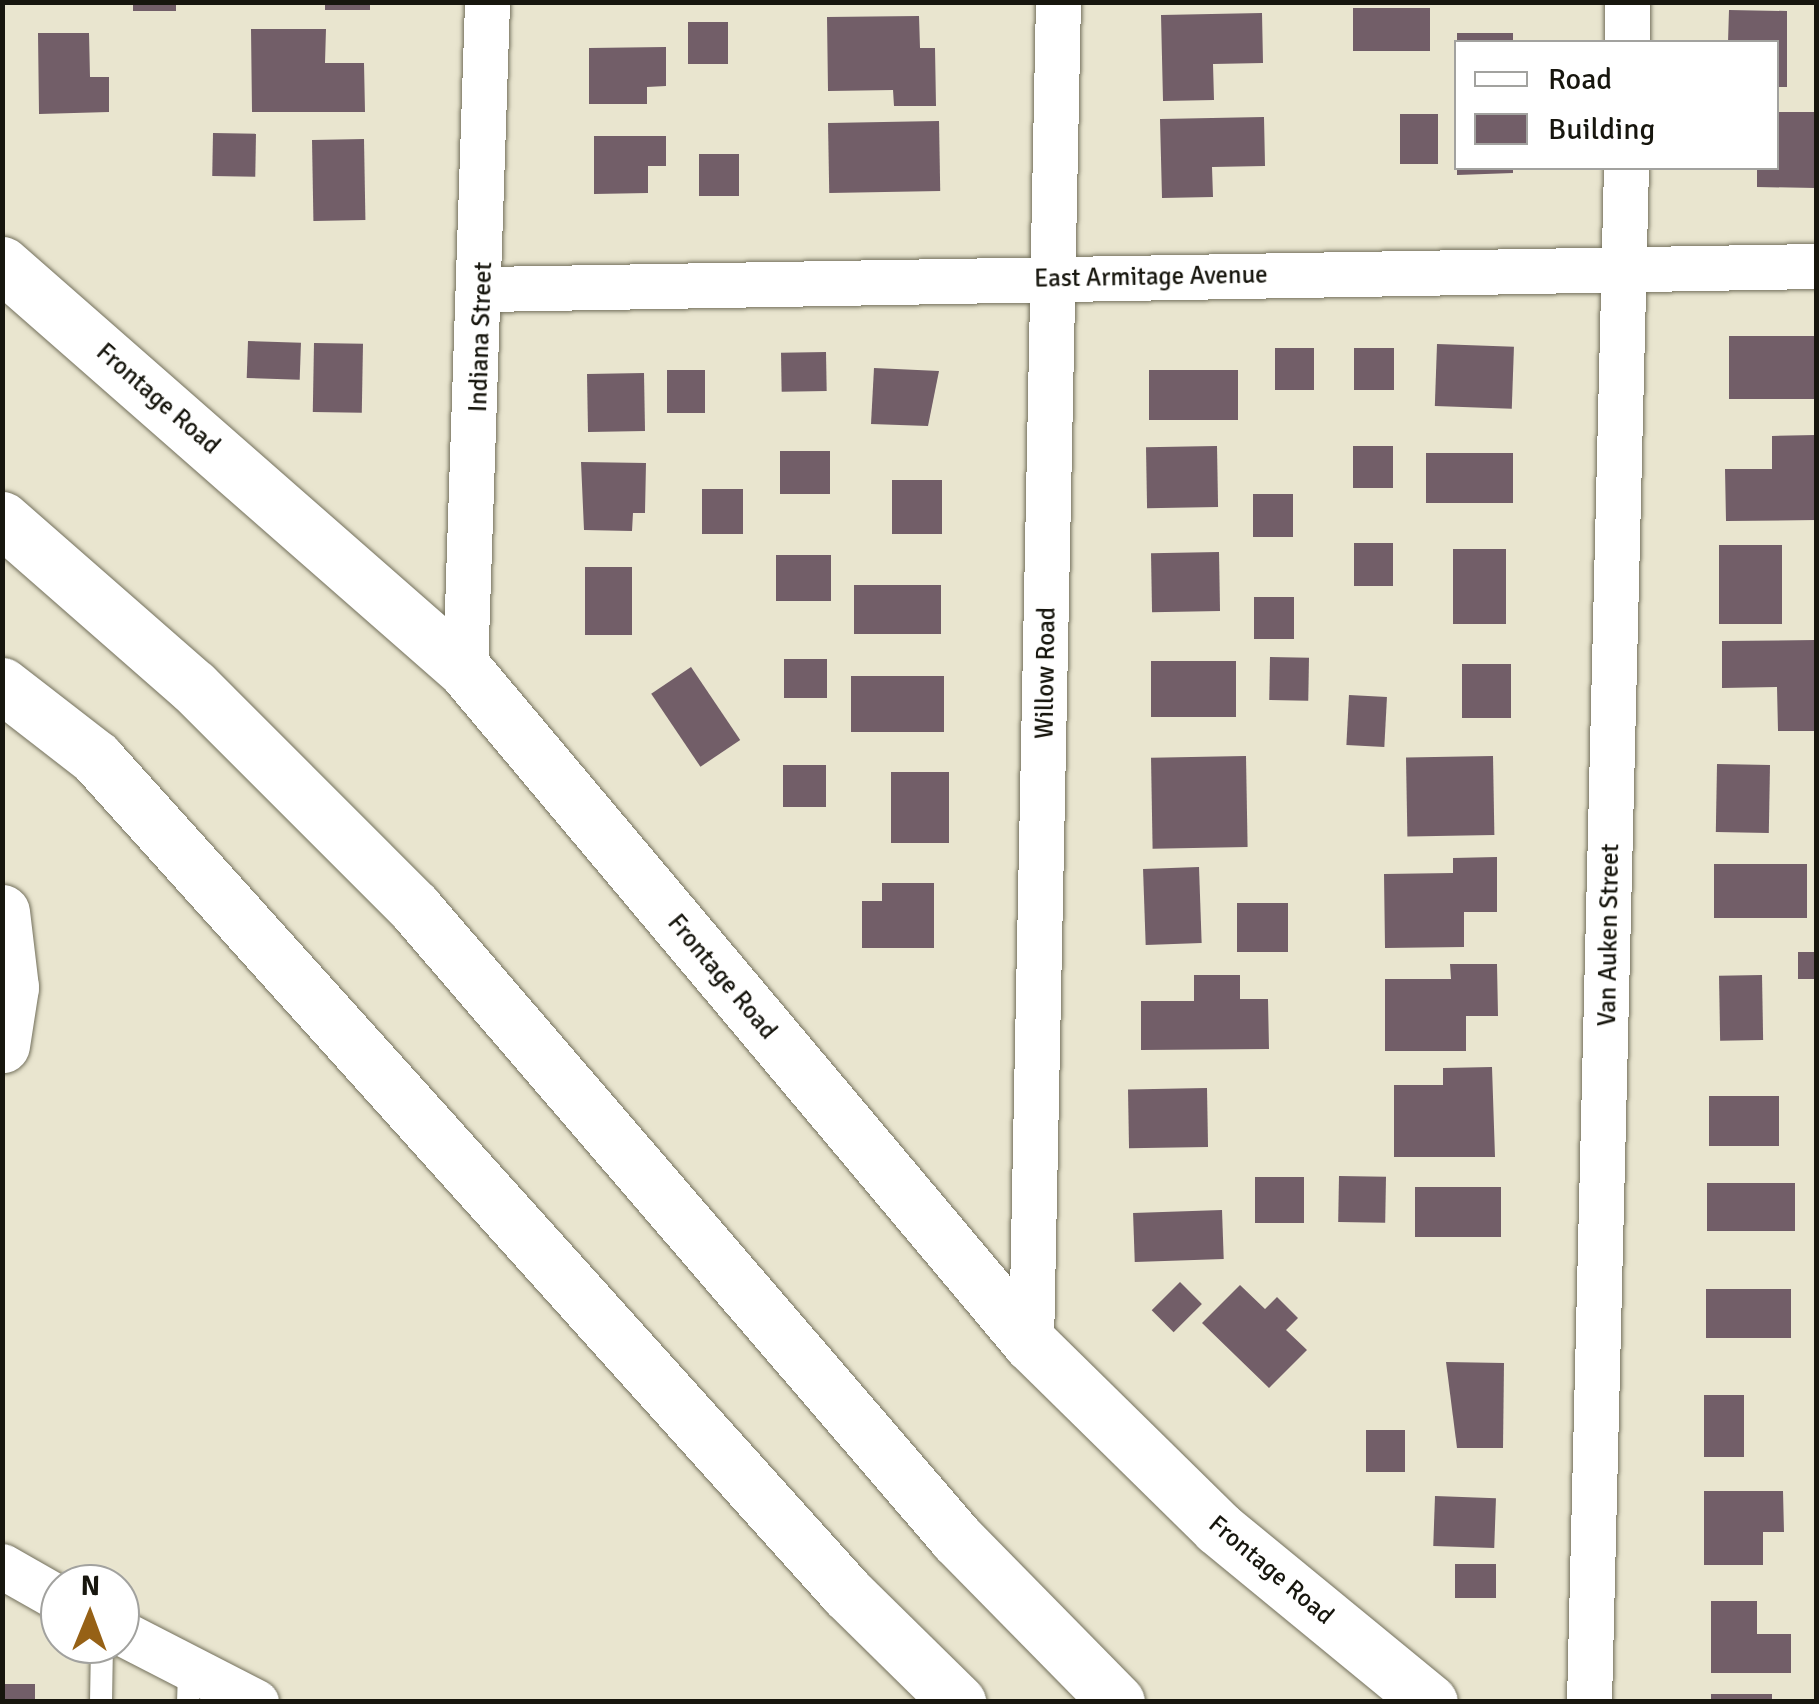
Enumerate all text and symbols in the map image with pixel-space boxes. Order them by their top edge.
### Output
legend [1454,40,1779,170]
text: Road [1548,61,1612,98]
text: Building [1548,111,1655,148]
street label: East Armitage Avenue [1034,260,1268,294]
street label: Indiana Street [463,261,499,413]
street label: Frontage Road [90,337,226,461]
street label: Willow Road [1030,607,1062,739]
street label: Van Auken Street [1592,843,1626,1027]
street label: Frontage Road [661,908,783,1046]
street label: Frontage Road [1202,1509,1340,1631]
north arrow [40,1564,140,1664]
text: N [80,1569,101,1603]

